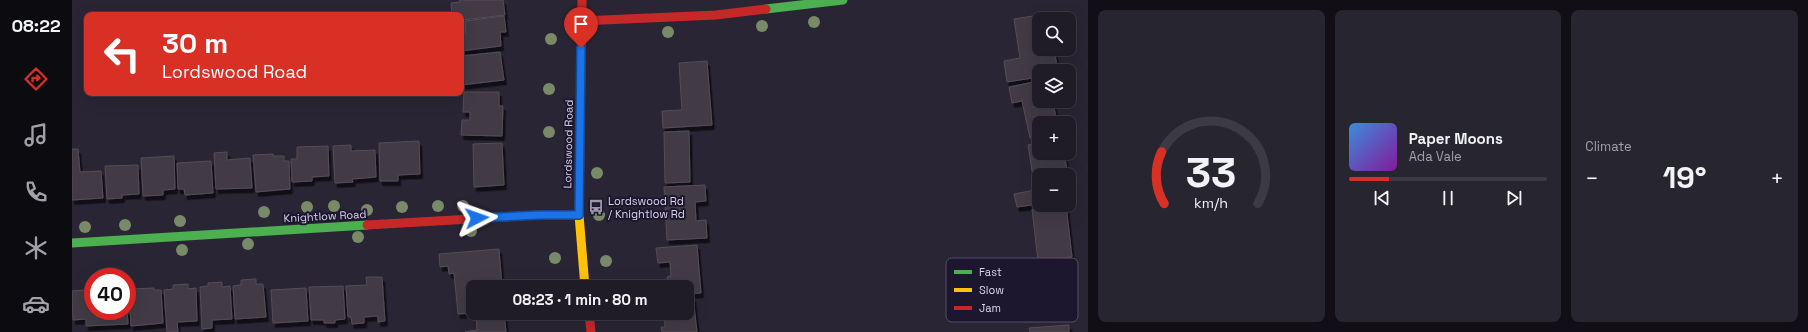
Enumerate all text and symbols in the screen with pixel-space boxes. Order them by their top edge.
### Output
pin [564,7.0,598,48]
map controls [1032,12,1076,212]
button: search [1032,12,1076,56]
icon: arrive [570,13,592,35]
text: 08:22 [11,14,61,37]
text: 30 m [162,25,228,61]
icon: left [96,28,148,80]
text: Lordswood Road [162,60,307,83]
button: layers [1032,64,1076,108]
icon: directions [22,65,50,93]
street label: Lordswood Road [560,100,576,188]
button: + [1032,116,1076,160]
icon: music [22,121,50,149]
text: Paper Moons [1409,129,1503,148]
text: Climate [1585,138,1632,155]
text: 33 [1186,146,1237,199]
text: Ada Vale [1409,148,1462,165]
text: 19° [1663,158,1707,197]
text: − [1585,164,1599,192]
text: + [1770,164,1784,192]
button: − [1032,168,1076,212]
icon: phone [22,178,50,206]
icon: previous [1371,187,1393,209]
icon: pause [1437,187,1459,209]
icon: next [1503,187,1525,209]
place label: Lordswood Rd / Knightlow Rd [608,194,685,221]
text: km/h [1194,194,1228,212]
position arrow [456,197,498,239]
bus stop icon: Lordswood Rd / Knightlow Rd [587,198,605,216]
street label: Knightlow Road [283,207,367,225]
icon: climate [22,234,50,262]
legend [946,258,1078,322]
text: Fast [979,265,1002,279]
speed limit sign: 40 [84,268,136,320]
text: Slow [979,283,1004,297]
icon: car [22,290,50,318]
text: 08:23 · 1 min · 80 m [513,290,647,309]
text: Jam [979,301,1001,315]

